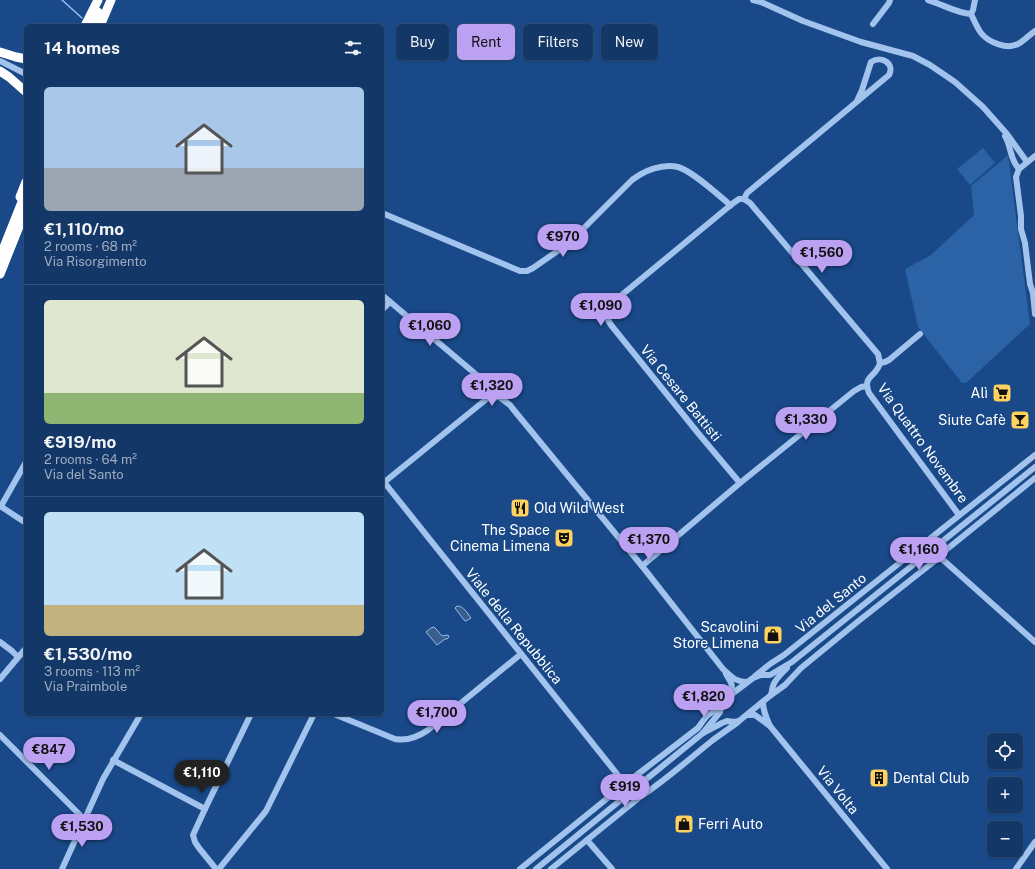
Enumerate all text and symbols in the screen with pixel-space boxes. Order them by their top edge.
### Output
chip: Buy [396,24,449,60]
chip: Rent [457,24,515,60]
chip: Filters [523,24,593,60]
chip: New [601,24,658,60]
icon: filters [342,37,364,59]
text: 14 homes [44,38,120,58]
icon: home [168,113,240,185]
text: €1,110/mo [44,219,124,239]
pin: €970 [539,224,587,258]
text: €970 [546,229,580,244]
text: 2 rooms · 68 m² [44,239,137,254]
pin: €1,560 [789,240,855,274]
text: €1,560 [800,245,844,260]
text: Via Risorgimento [44,254,147,269]
pin: €1,090 [568,293,634,327]
text: €1,090 [580,298,622,313]
pin: €1,060 [397,313,463,347]
text: €1,060 [409,318,451,333]
icon: home [168,326,240,398]
street label: Via Cesare Battisti [637,342,725,444]
pin: €1,320 [459,373,525,407]
text: €1,320 [471,378,513,393]
street label: Via Quattro Novembre [874,380,972,506]
supermarket icon: Alì [991,382,1013,404]
place label: Alì [971,385,988,401]
pin: €1,330 [773,407,839,441]
bar icon: Siute Cafè [1009,409,1031,431]
text: €1,330 [784,412,828,427]
place label: Siute Cafè [938,412,1006,428]
text: €919/mo [44,432,116,452]
text: 2 rooms · 64 m² [44,452,137,467]
text: Via del Santo [44,467,124,482]
restaurant icon: Old Wild West [509,497,531,519]
place label: Old Wild West [534,500,625,516]
place label: The Space Cinema Limena [450,522,550,554]
theatre icon: The Space Cinema Limena [553,527,575,549]
pin: €1,370 [616,527,682,561]
text: €1,370 [628,532,670,547]
pin: €1,160 [886,537,952,571]
icon: home [168,538,240,610]
text: €1,160 [899,542,939,557]
street label: Viale della Repubblica [462,565,566,687]
street label: Via del Santo [793,570,869,636]
place label: Scavolini Store Limena [673,619,759,651]
shop icon: Scavolini Store Limena [762,624,784,646]
text: €1,530/mo [44,644,132,664]
text: 3 rooms · 113 m² [44,664,140,679]
text: Via Praimbole [44,679,127,694]
pin: €1,820 [671,684,737,718]
text: €1,820 [683,689,726,704]
pin: €1,700 [404,700,470,734]
text: €1,700 [416,705,458,720]
map controls [987,733,1023,857]
button: locate [987,733,1023,769]
pin: €847 [25,737,73,771]
text: €847 [32,742,66,757]
pin: €1,110 [169,760,235,794]
street label: Via Volta [814,763,862,817]
text: €1,110 [183,765,221,780]
building icon: Dental Club [868,767,890,789]
place label: Dental Club [893,770,969,786]
pin: €919 [601,774,649,808]
button: + [987,777,1023,813]
text: €919 [609,779,641,794]
shop icon: Ferri Auto [673,813,695,835]
pin: €1,530 [49,814,115,848]
place label: Ferri Auto [698,816,763,832]
text: €1,530 [60,819,104,834]
button: − [987,821,1023,857]

